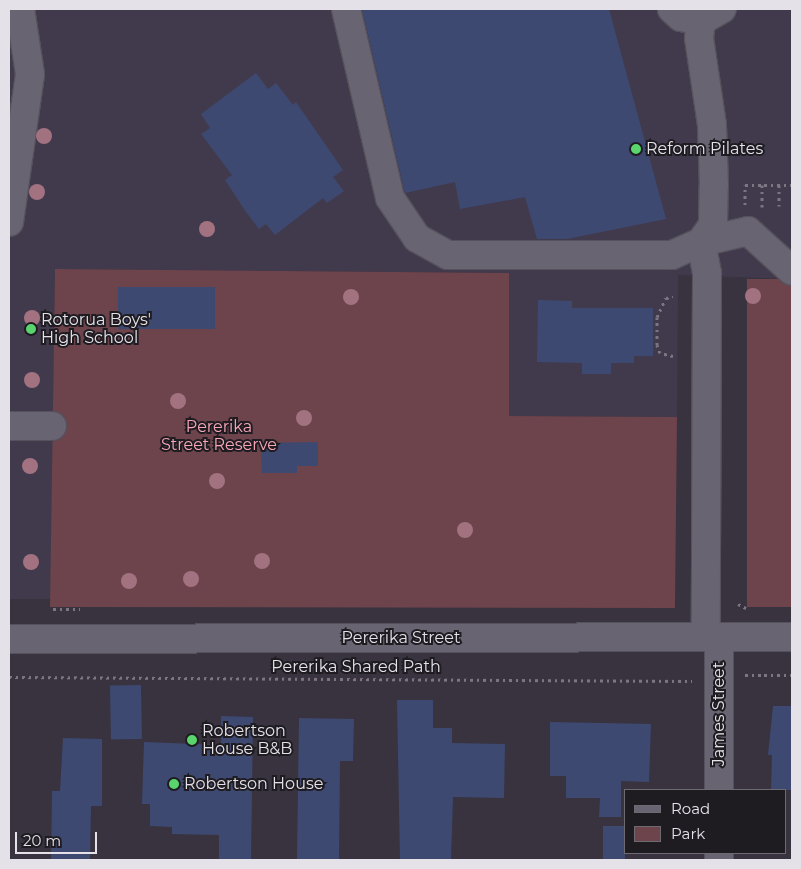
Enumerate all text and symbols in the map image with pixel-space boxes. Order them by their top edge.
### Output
place label: Reform Pilates [646,139,763,159]
marker: Reform Pilates [630,143,642,155]
place label: Rotorua Boys' High School [41,310,151,348]
marker: Rotorua Boys' High School [25,323,37,335]
park label: Pererika Street Reserve [161,417,277,455]
street label: Pererika Street [342,628,460,648]
street label: Pererika Shared Path [271,657,441,677]
street label: James Street [709,662,729,766]
place label: Robertson House B&B [202,721,292,759]
marker: Robertson House B&B [186,734,198,746]
place label: Robertson House [184,774,323,794]
marker: Robertson House [168,778,180,790]
legend [624,789,786,854]
text: Road [671,799,710,818]
scale bar [18,822,100,854]
text: Park [671,824,705,843]
text: 20 m [23,831,61,850]

